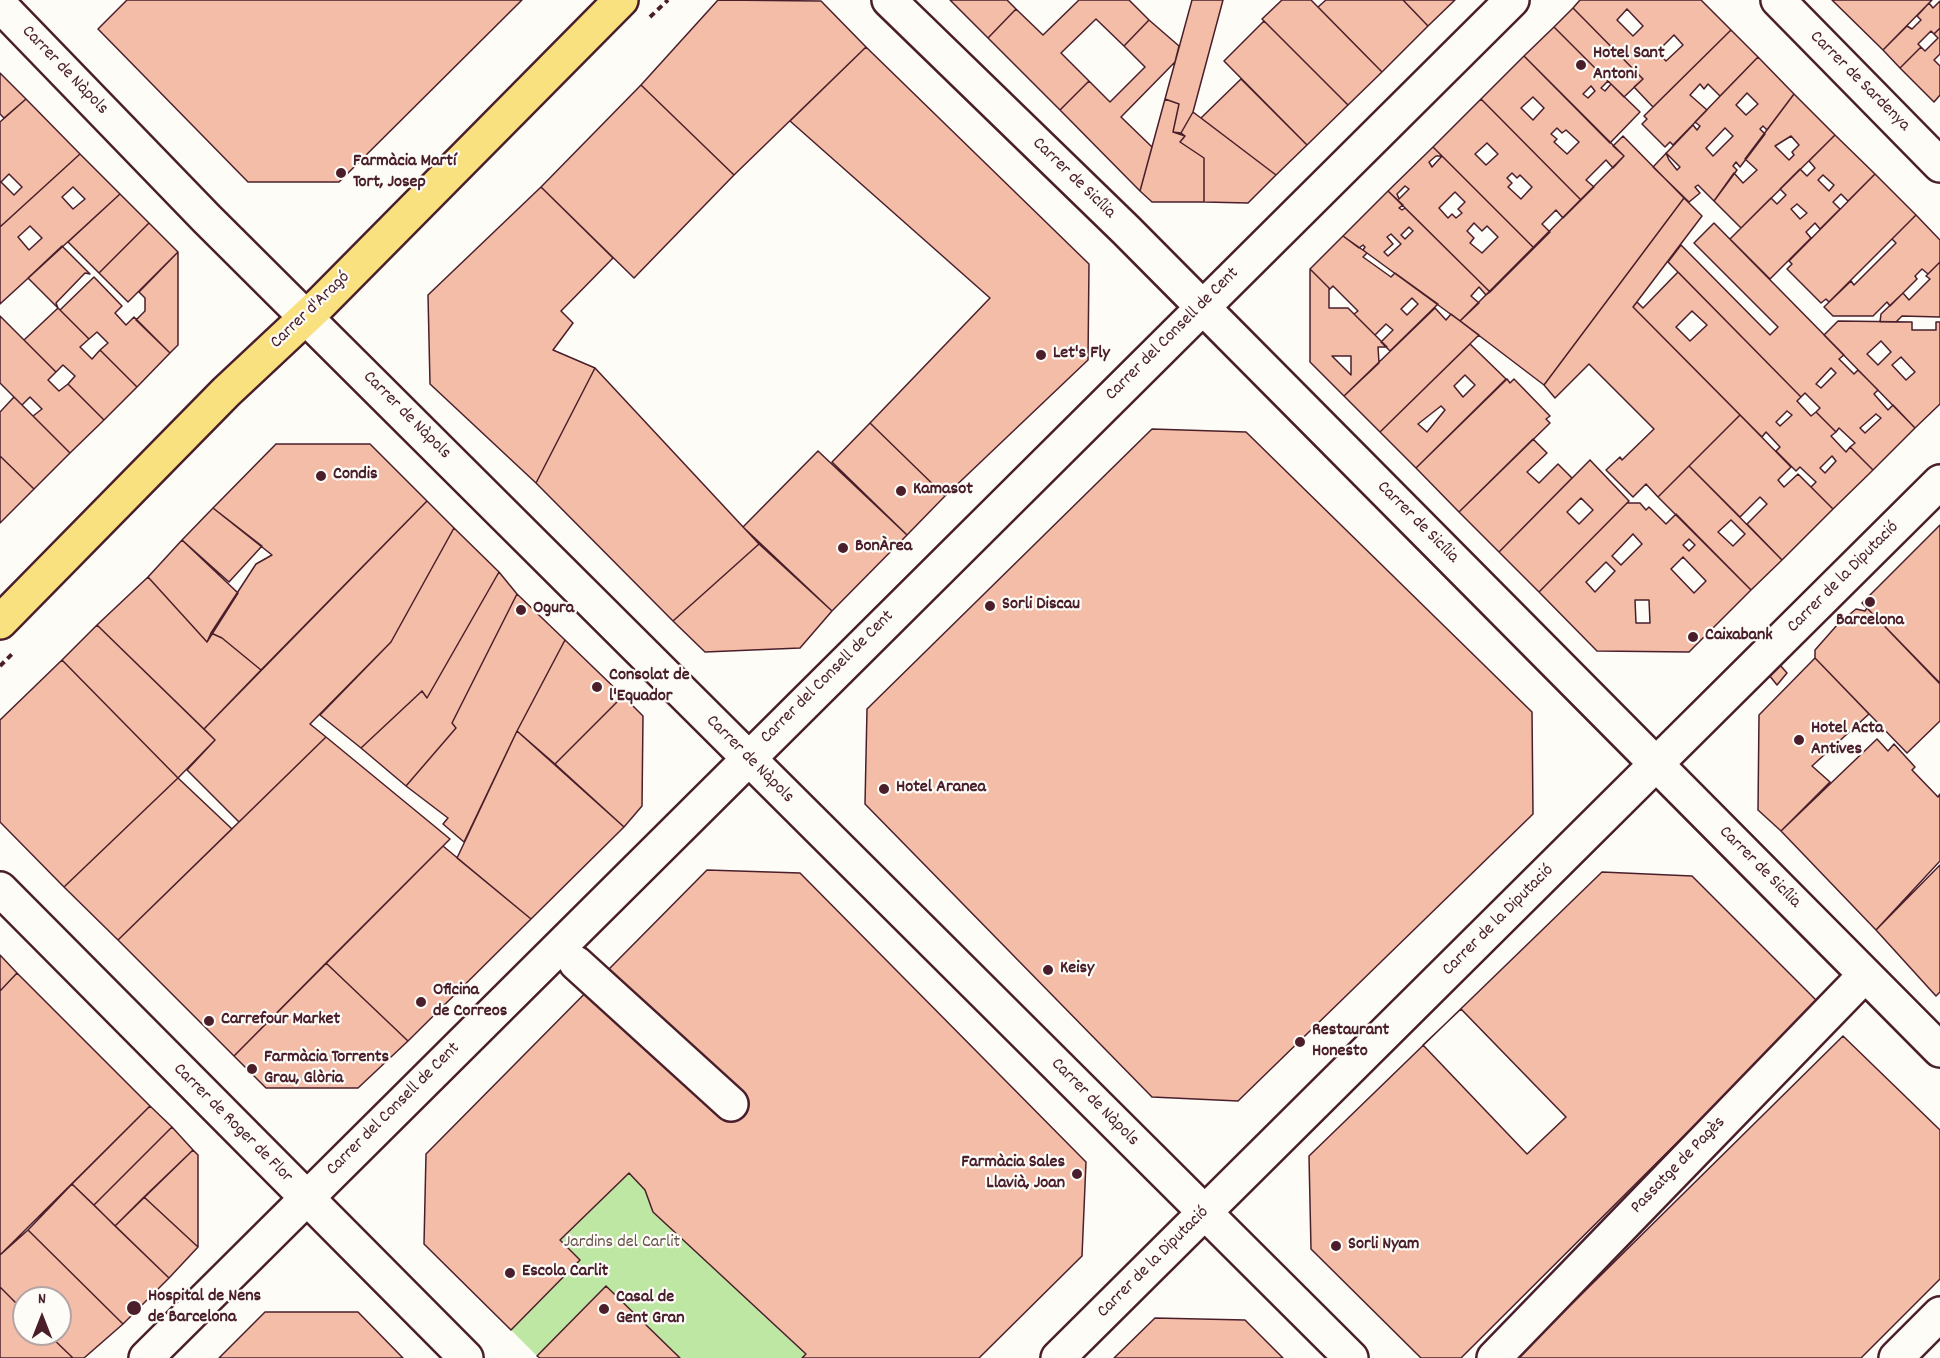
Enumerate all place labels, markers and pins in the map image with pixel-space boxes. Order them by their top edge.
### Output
place label: Hotel Sant Antoni [1593,44,1665,86]
marker: Hotel Sant Antoni [1574,58,1588,72]
place label: Farmàcia Martí Tort, Josep [353,152,456,195]
marker: Farmàcia Martí Tort, Josep [334,166,348,180]
place label: Let's Fly [1053,344,1110,366]
marker: Let's Fly [1034,348,1048,362]
place label: Condis [333,465,378,487]
marker: Condis [314,469,328,483]
place label: Kamasot [913,480,973,502]
marker: Kamasot [894,484,908,498]
place label: BonÀrea [855,537,912,559]
marker: BonÀrea [836,541,850,555]
place label: Sorli Discau [1002,595,1080,617]
marker: Barcelona [1863,595,1877,609]
place label: Ogura [533,599,574,621]
marker: Sorli Discau [983,599,997,613]
marker: Ogura [514,603,528,617]
place label: Barcelona [1836,611,1904,633]
place label: Caixabank [1705,626,1773,648]
marker: Caixabank [1686,630,1700,644]
place label: Consolat de l'Equador [609,666,690,708]
marker: Consolat de l'Equador [590,680,604,694]
place label: Hotel Acta Antives [1811,719,1883,762]
marker: Hotel Acta Antives [1792,733,1806,747]
place label: Hotel Aranea [896,778,986,800]
marker: Hotel Aranea [877,782,891,796]
place label: Keisy [1060,959,1094,981]
marker: Keisy [1041,963,1055,977]
place label: Oficina de Correos [433,981,507,1024]
marker: Oficina de Correos [414,995,428,1009]
place label: Carrefour Market [221,1010,340,1032]
marker: Carrefour Market [202,1014,216,1028]
place label: Restaurant Honesto [1312,1021,1389,1064]
marker: Restaurant Honesto [1293,1035,1307,1049]
place label: Farmàcia Torrents Grau, Glòria [264,1048,389,1090]
marker: Farmàcia Torrents Grau, Glòria [245,1062,259,1076]
place label: Farmàcia Sales Llavià, Joan [961,1153,1065,1196]
marker: Farmàcia Sales Llavià, Joan [1070,1167,1084,1181]
place label: Sorli Nyam [1348,1235,1419,1257]
marker: Sorli Nyam [1329,1239,1343,1253]
place label: Escola Carlit [522,1262,608,1284]
marker: Escola Carlit [503,1266,517,1280]
place label: Hospital de Nens de Barcelona [148,1287,261,1330]
place label: Casal de Gent Gran [616,1288,685,1330]
marker: Hospital de Nens de Barcelona [125,1299,143,1317]
marker: Casal de Gent Gran [597,1302,611,1316]

